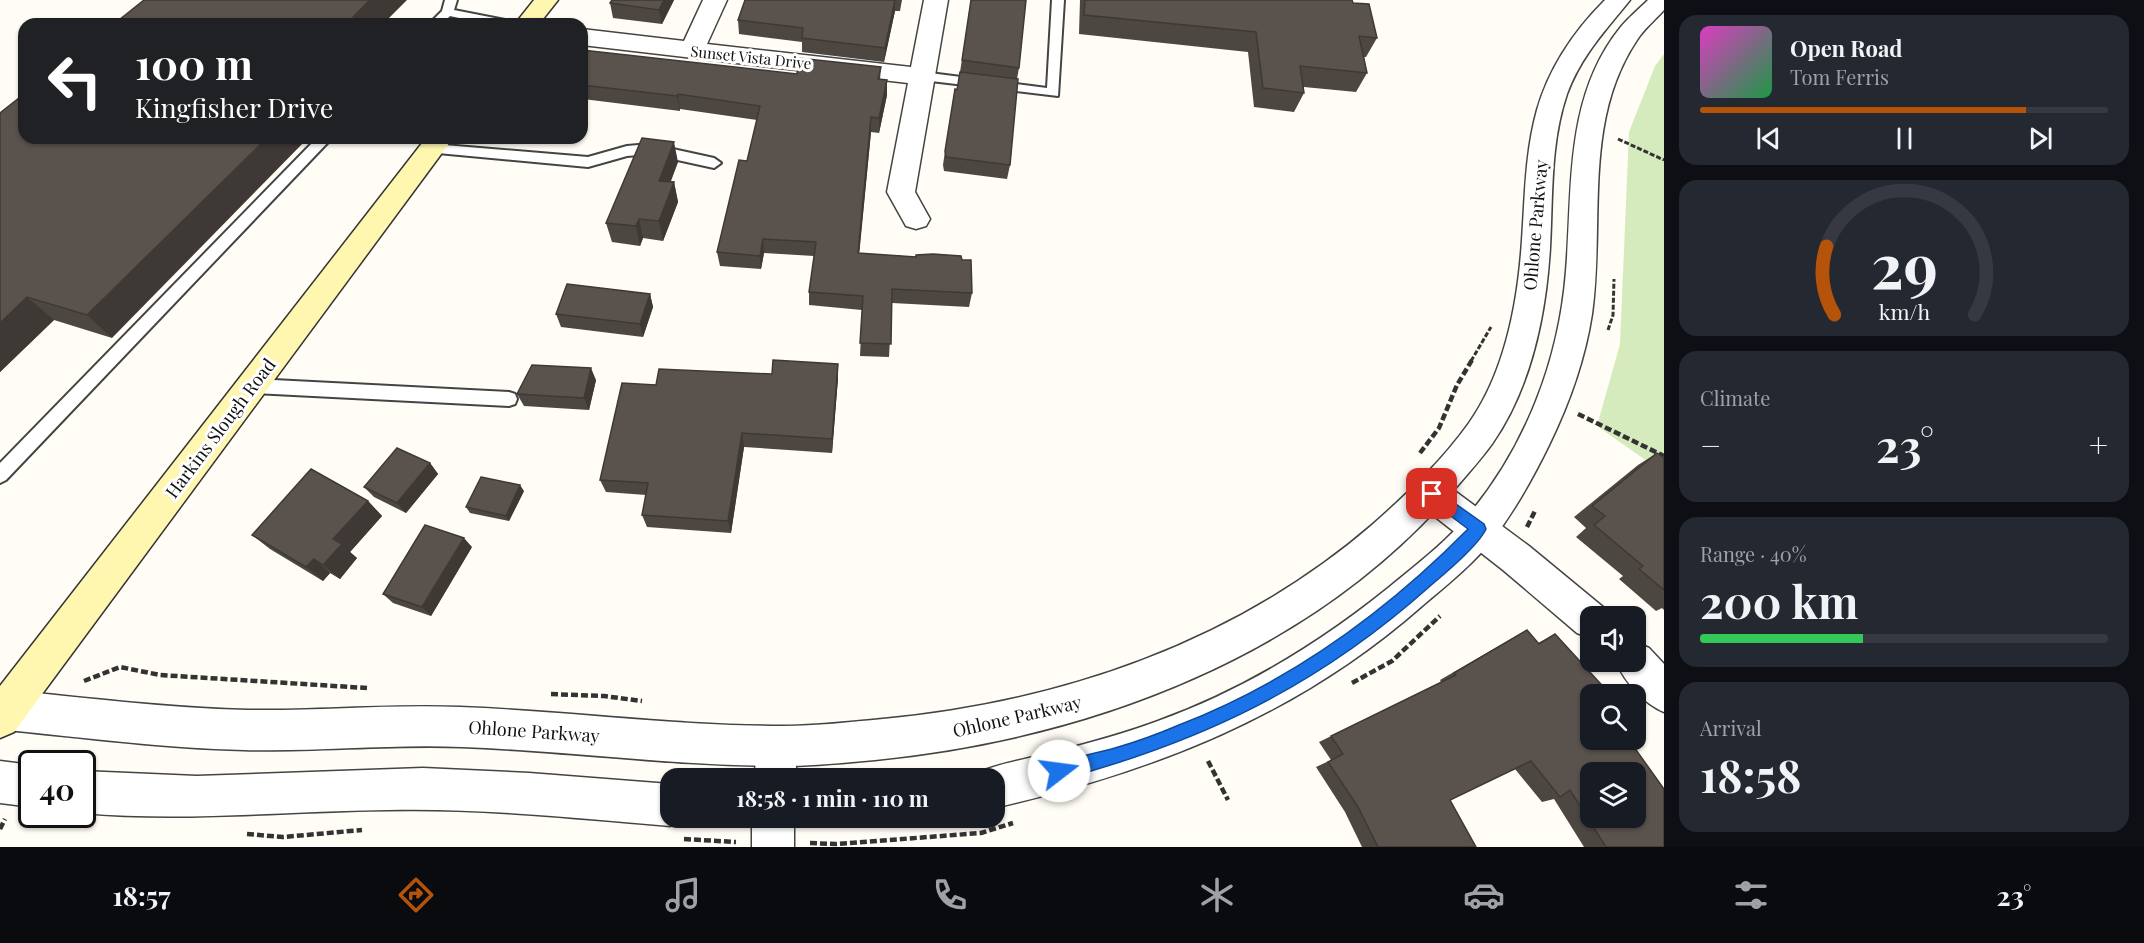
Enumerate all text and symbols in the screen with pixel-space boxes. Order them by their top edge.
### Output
text: Open Road [1790,33,1902,63]
text: 100 m [135,35,253,91]
street label: Sunset Vista Drive [690,41,812,73]
icon: left [36,42,114,120]
text: Tom Ferris [1790,63,1889,90]
text: Kingfisher Drive [135,89,333,125]
icon: previous [1752,122,1785,155]
icon: pause [1888,122,1921,155]
icon: next [2024,122,2057,155]
street label: Ohlone Parkway [1517,158,1553,292]
text: 29 [1870,221,1938,305]
text: km/h [1878,298,1930,326]
street label: Harkins Slough Road [160,353,281,503]
text: Climate [1700,384,1770,411]
text: 23° [1876,414,1934,474]
text: − [1700,422,1721,466]
text: + [2089,422,2108,466]
pin [1406,468,1457,519]
icon: arrive [1415,477,1448,510]
text: Range · 40% [1700,540,1807,567]
text: 200 km [1700,570,1859,630]
map controls [1580,606,1646,828]
button: sound [1580,606,1646,672]
button: search [1580,684,1646,750]
street label: Ohlone Parkway [950,690,1084,742]
street label: Ohlone Parkway [468,714,600,748]
text: Arrival [1700,714,1762,741]
position arrow [1027,739,1091,803]
text: 18:58 [1700,744,1801,804]
speed limit sign: 40 [18,750,96,828]
button: layers [1580,762,1646,828]
text: 18:58 · 1 min · 110 m [736,783,929,813]
icon: directions [395,874,437,916]
icon: music [662,874,704,916]
icon: phone [929,874,971,916]
icon: climate [1196,874,1238,916]
icon: car [1463,874,1505,916]
icon: filters [1730,874,1772,916]
text: 18:57 [112,877,170,913]
text: 23° [1997,877,2031,913]

